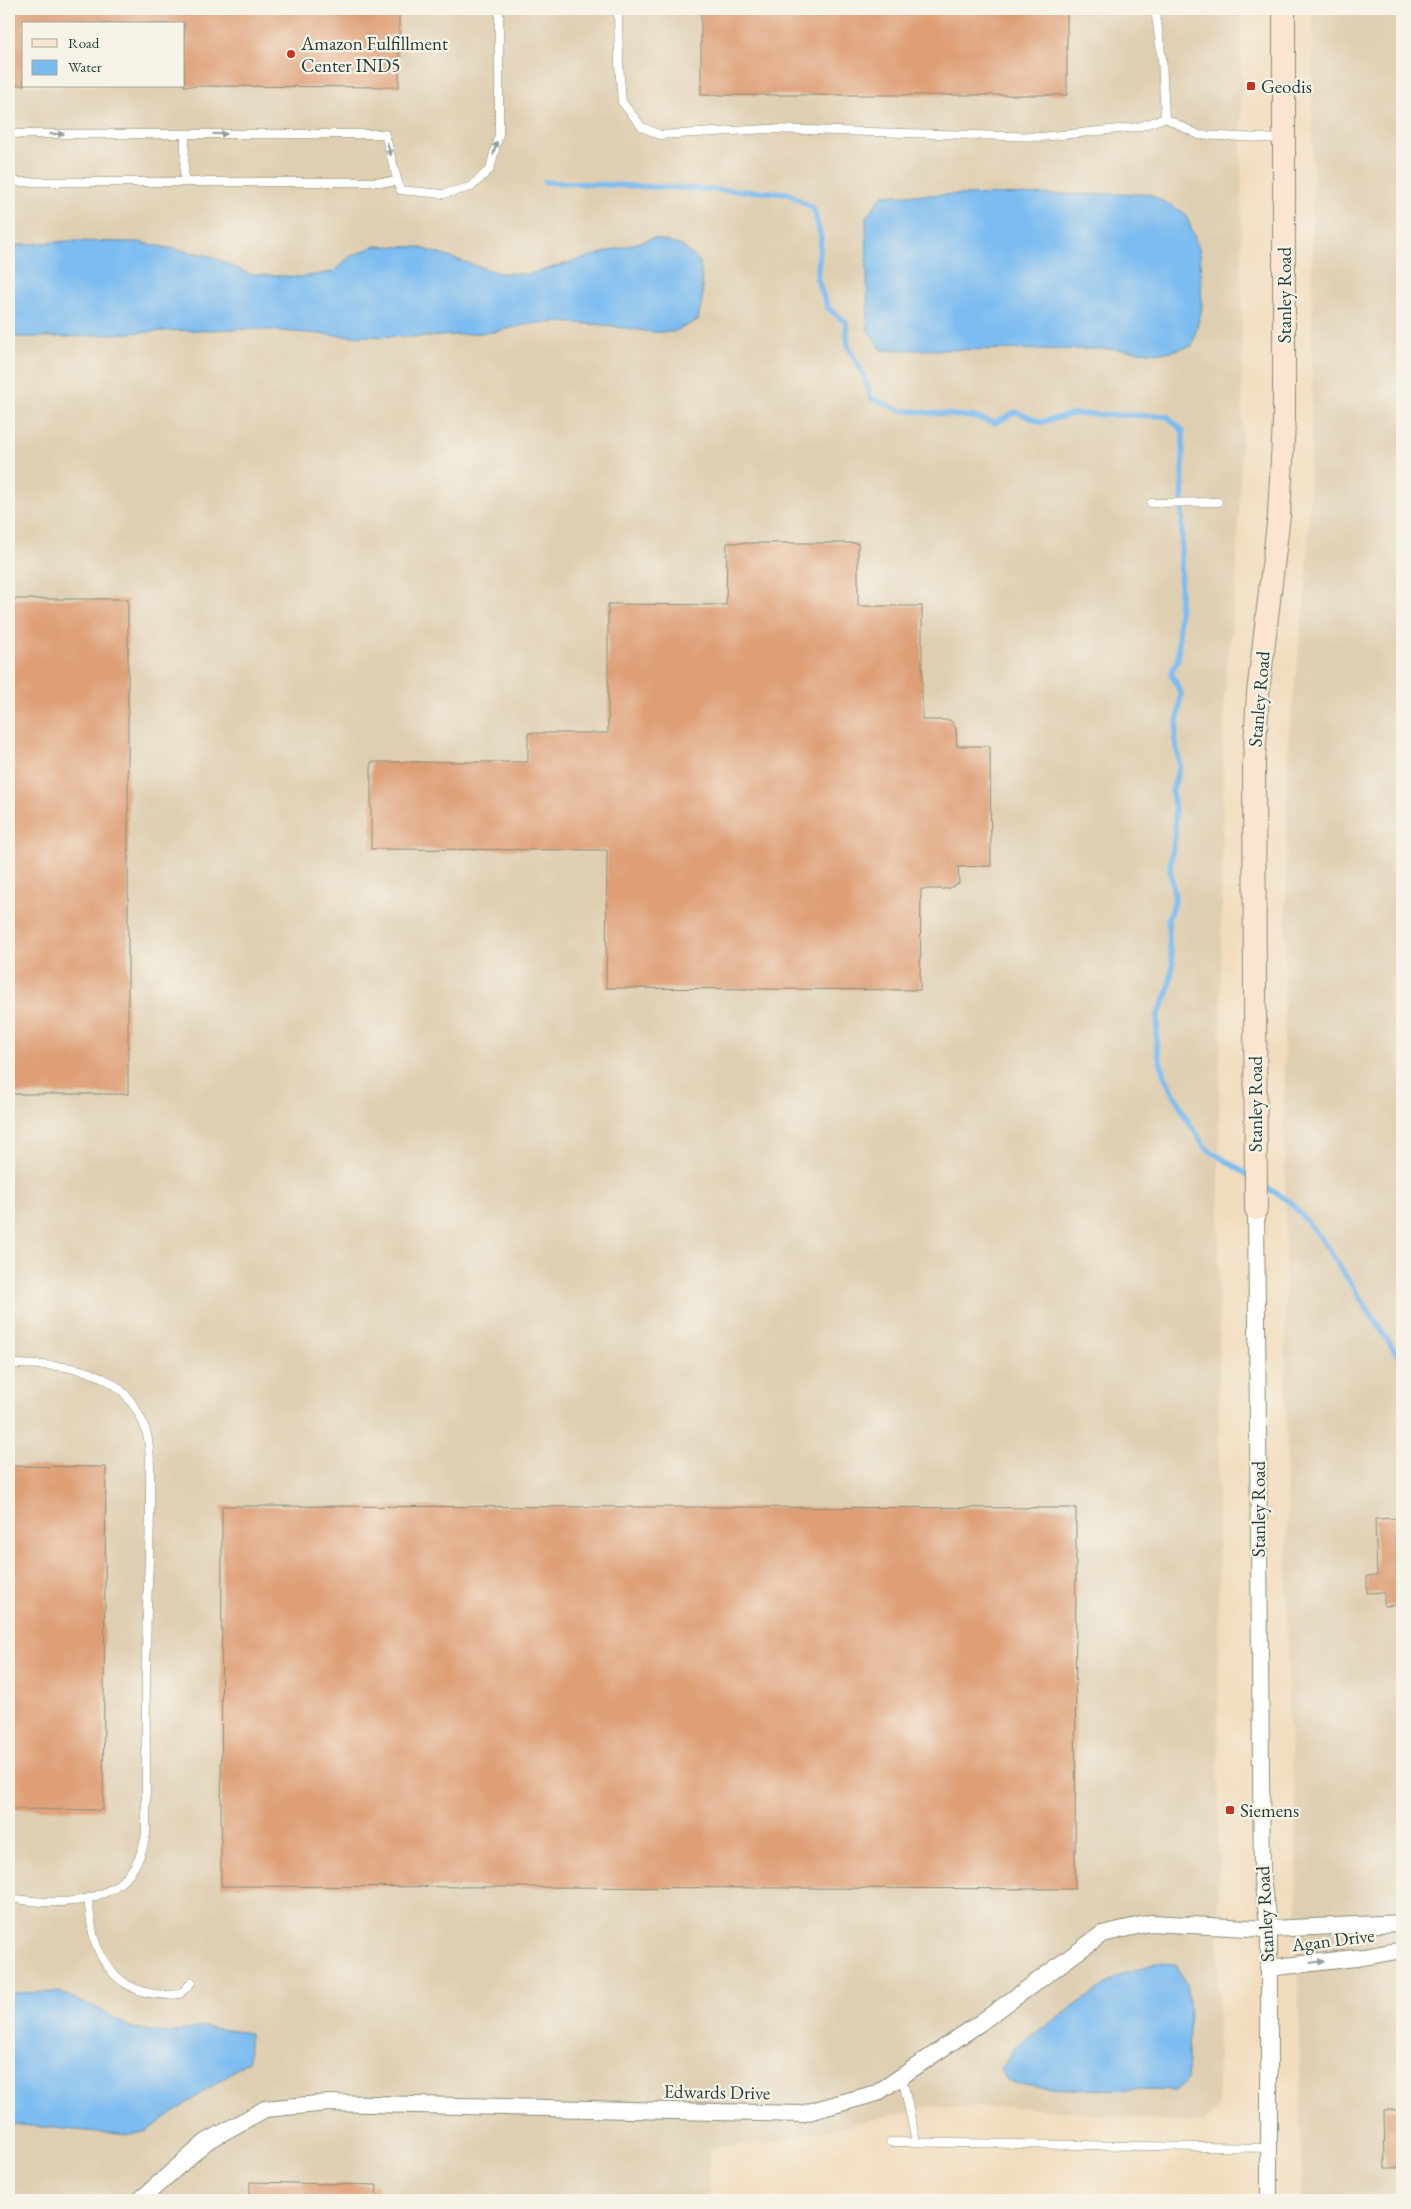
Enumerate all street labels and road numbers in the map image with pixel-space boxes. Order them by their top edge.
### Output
street label: Stanley Road [1272,246,1297,343]
street label: Stanley Road [1242,650,1276,748]
street label: Stanley Road [1243,1055,1268,1152]
street label: Stanley Road [1246,1460,1271,1557]
street label: Stanley Road [1250,1865,1280,1963]
street label: Agan Drive [1289,1923,1376,1958]
street label: Edwards Drive [663,2079,771,2105]

